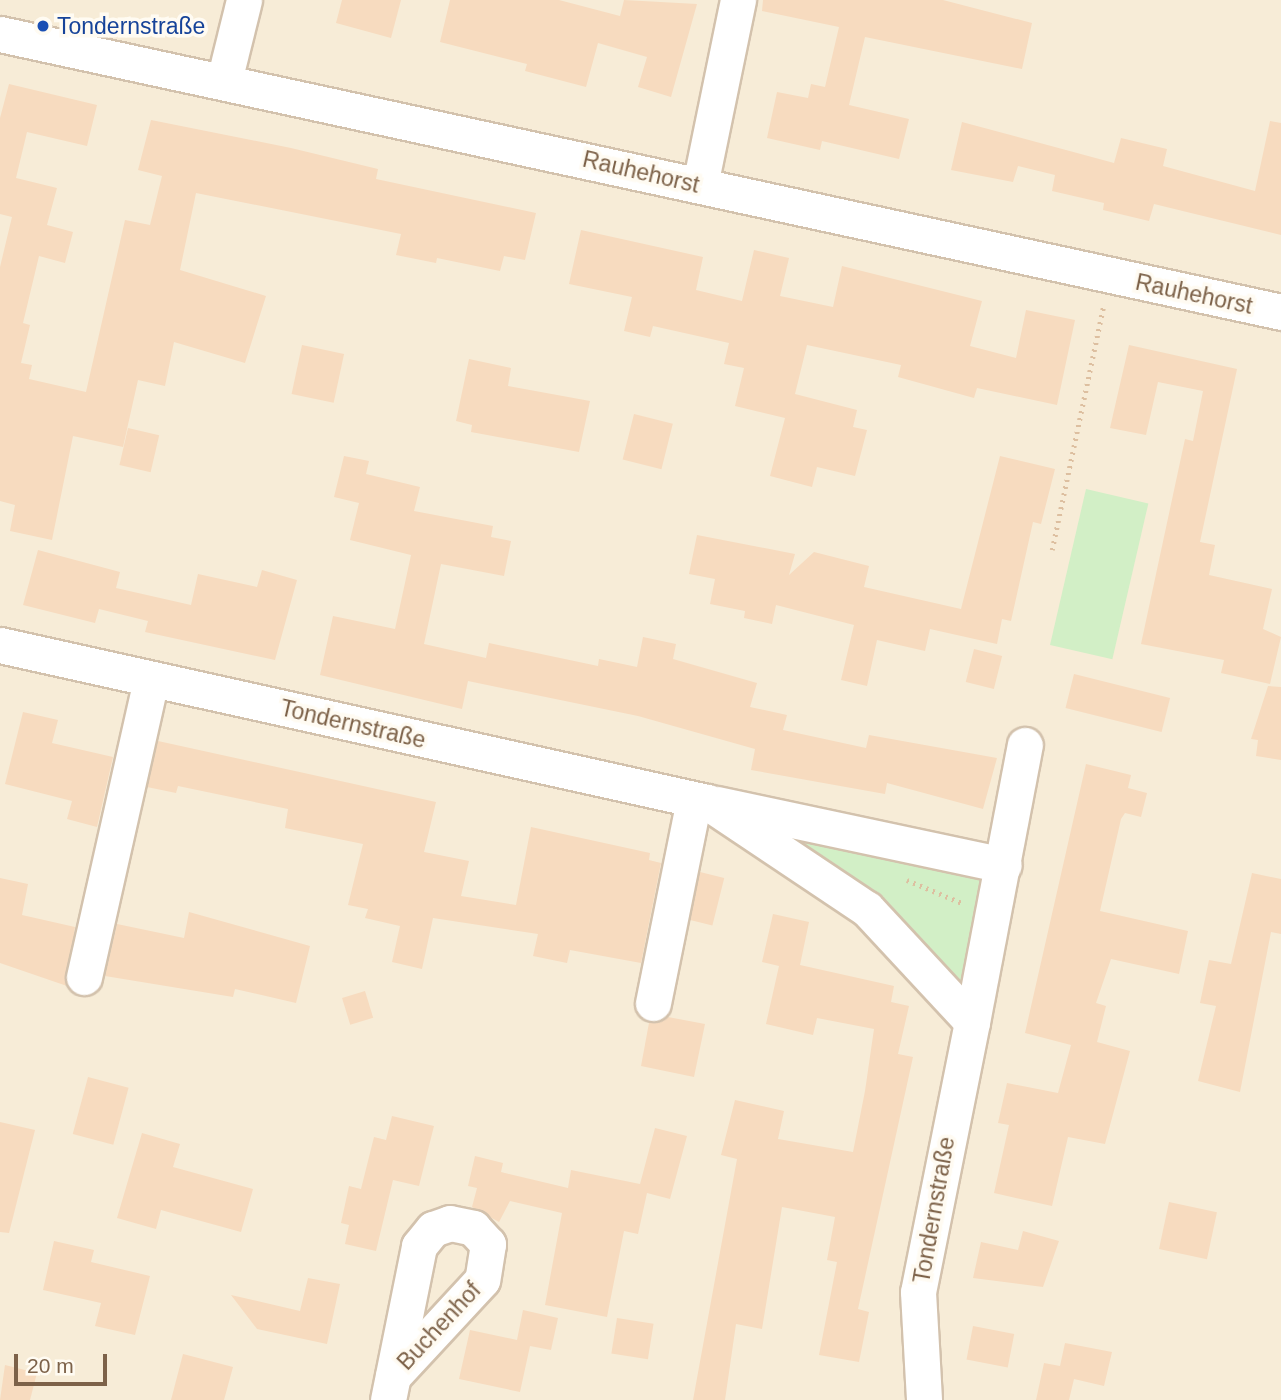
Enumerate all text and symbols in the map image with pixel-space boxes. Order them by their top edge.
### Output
place label: Tondernstraße [57,12,205,40]
marker: Tondernstraße [35,18,51,34]
street label: Rauhehorst [580,145,702,199]
street label: Rauhehorst [1133,268,1255,320]
street label: Tondernstraße [278,694,428,754]
street label: Tondernstraße [908,1135,960,1285]
street label: Buchenhof [391,1276,487,1376]
scale bar [18,1340,110,1384]
text: 20 m [27,1354,74,1377]

